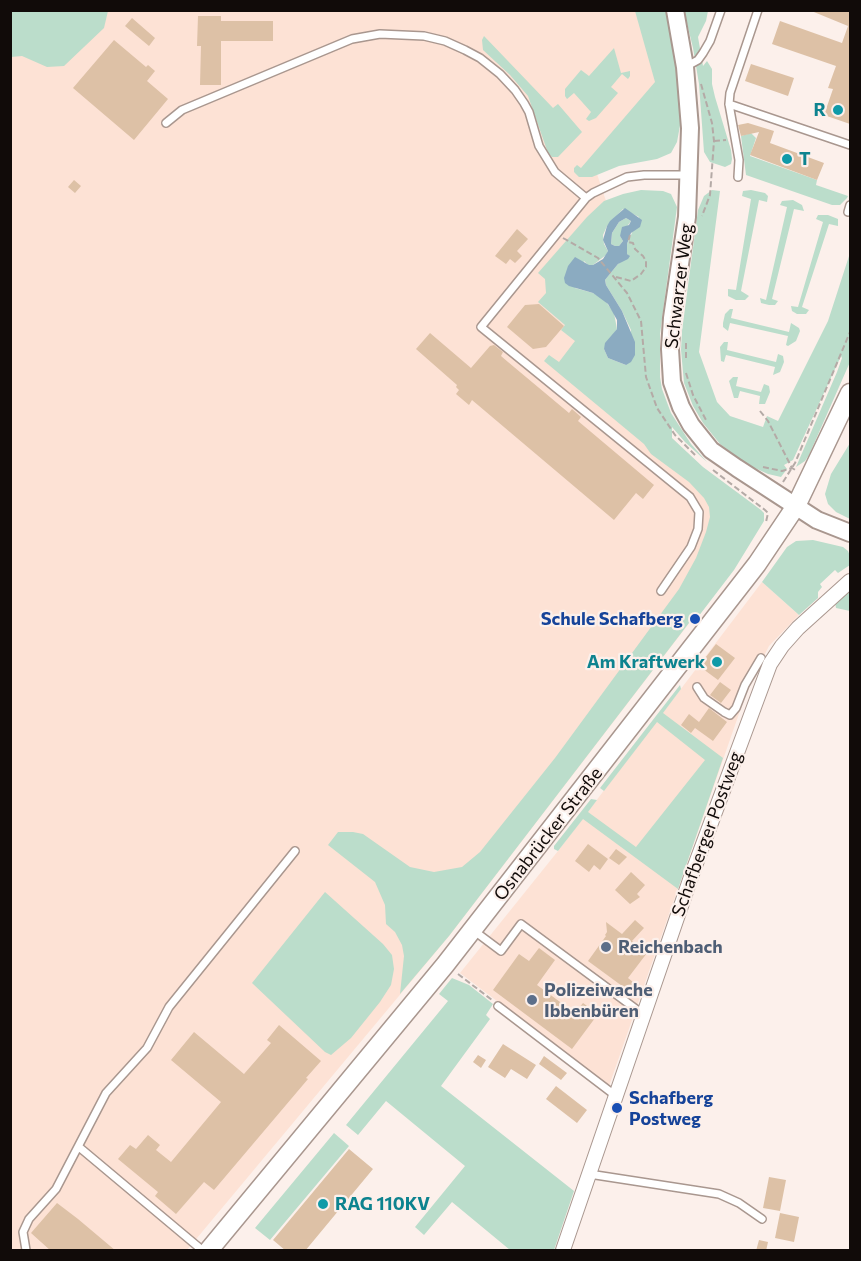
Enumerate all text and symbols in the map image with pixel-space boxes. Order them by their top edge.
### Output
place label: R [814,99,826,121]
marker: R [831,103,845,117]
place label: T [799,148,811,170]
marker: T [780,152,794,166]
street label: Schwarzer Weg [661,222,697,350]
place label: Schule Schafberg [541,608,683,630]
marker: Schule Schafberg [688,612,702,626]
place label: Am Kraftwerk [587,651,705,673]
marker: Am Kraftwerk [710,655,724,669]
street label: Schafberger Postweg [667,749,747,919]
street label: Osnabrücker Straße [489,763,607,905]
place label: Reichenbach [618,936,723,958]
marker: Reichenbach [599,940,613,954]
place label: Polizeiwache Ibbenbüren [544,979,653,1022]
marker: Polizeiwache Ibbenbüren [525,993,539,1007]
place label: Schafberg Postweg [629,1087,713,1130]
marker: Schafberg Postweg [610,1101,624,1115]
place label: RAG 110KV [335,1193,430,1215]
marker: RAG 110KV [316,1197,330,1211]

